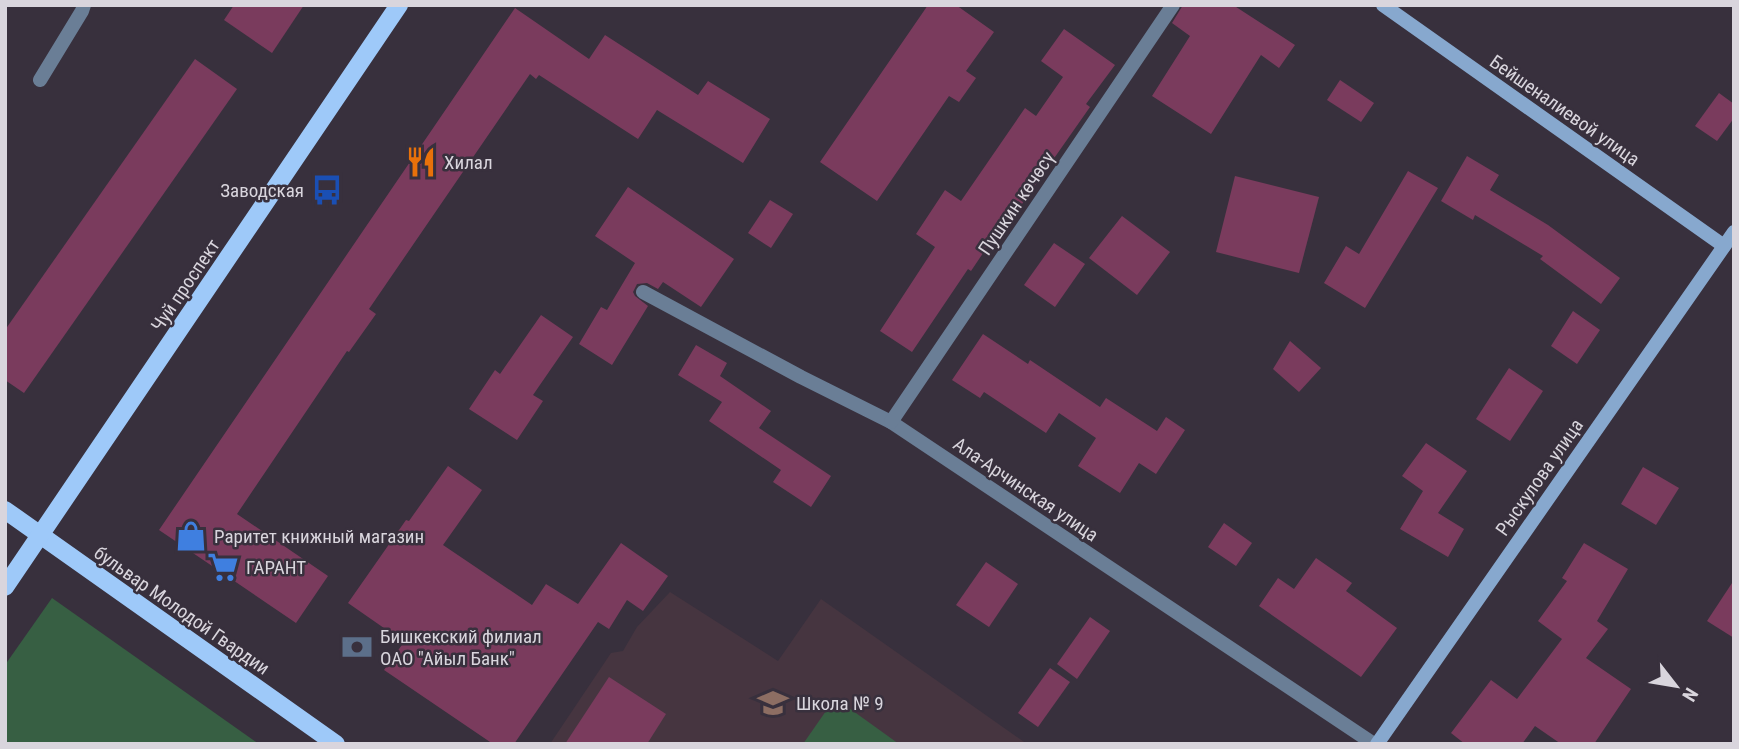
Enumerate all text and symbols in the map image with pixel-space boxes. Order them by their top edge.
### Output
street label: Бейшеналиевой улица [1485,50,1644,171]
restaurant icon: Хилал [404,145,438,179]
street label: Пушкин көчөсү [973,147,1060,260]
place label: Хилал [444,151,493,174]
bus stop icon: Заводская [310,173,344,207]
place label: Заводская [220,179,304,202]
street label: Чуй проспект [146,235,225,336]
street label: Рыскулова улица [1491,415,1588,540]
street label: Ала-Арчинская улица [949,432,1103,546]
shop icon: Раритет книжный магазин [174,519,208,553]
place label: Раритет книжный магазин [214,525,424,548]
street label: бульвар Молодой Гвардии [90,541,274,680]
supermarket icon: ГАРАНТ [206,550,240,584]
place label: ГАРАНТ [246,556,306,579]
place label: Бишкекский филиал ОАО "Айыл Банк" [380,625,542,670]
bank icon: Бишкекский филиал ОАО "Айыл Банк" [340,630,374,664]
north arrow [1641,651,1711,721]
text: N [1677,684,1703,705]
school or university icon: Школа № 9 [756,686,790,720]
place label: Школа № 9 [796,692,884,715]

